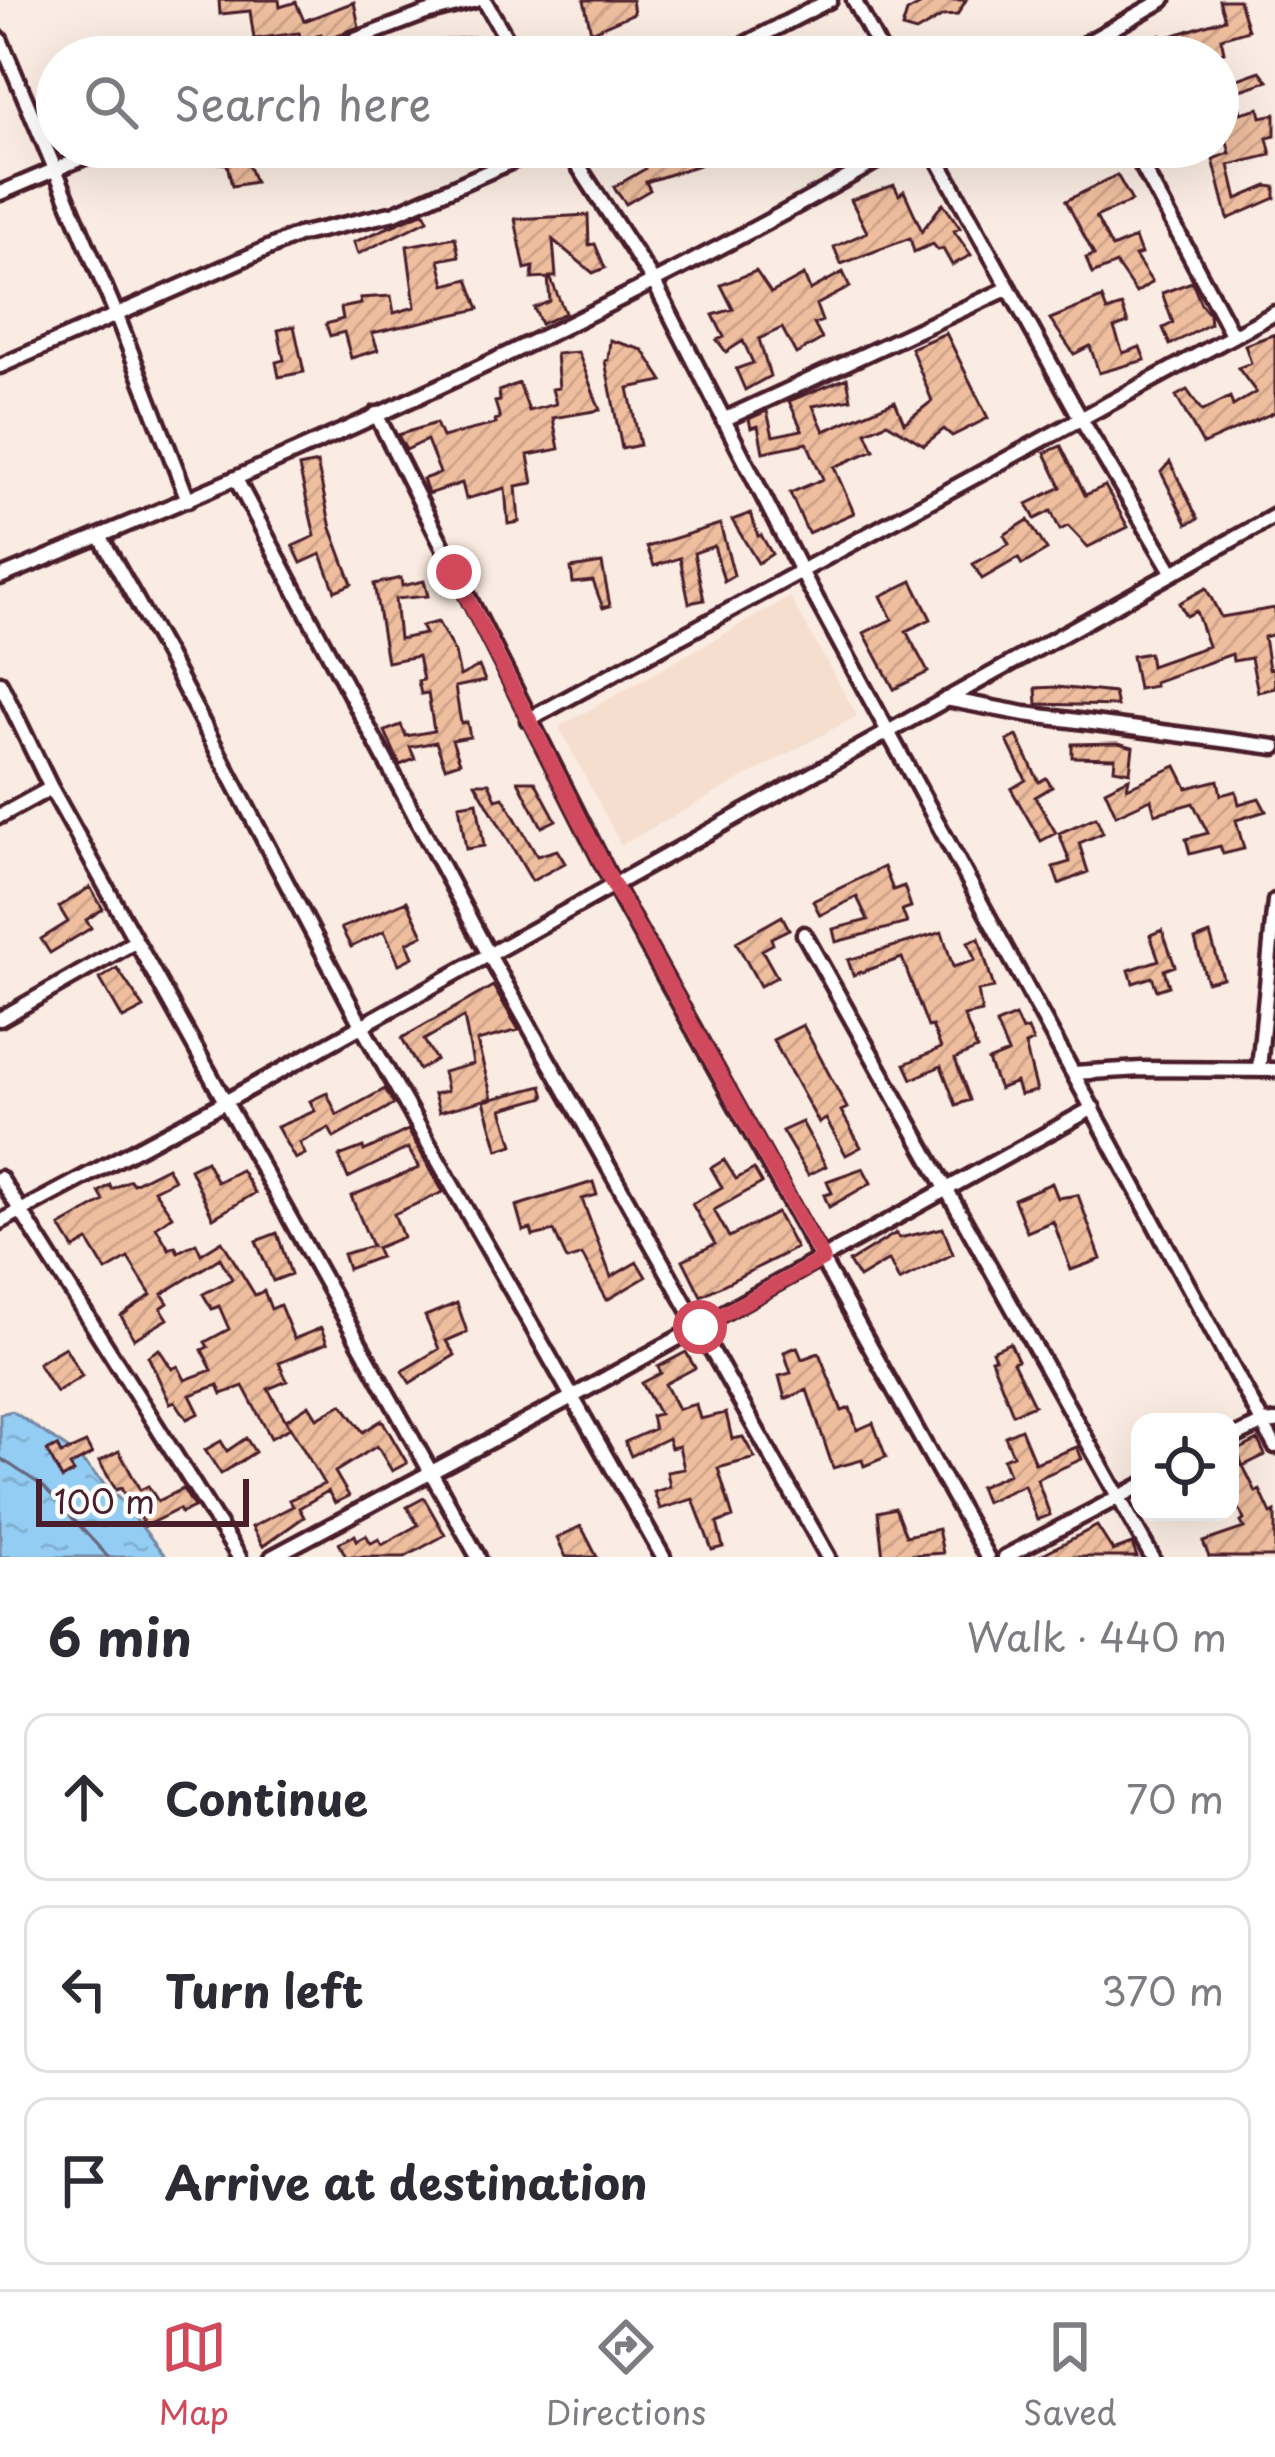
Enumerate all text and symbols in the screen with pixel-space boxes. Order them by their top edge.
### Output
search box [36,36,1239,168]
text: Search here [174,68,431,136]
icon: search [78,69,144,135]
route end [427,545,481,599]
route start [673,1300,727,1354]
map controls [1131,1413,1239,1521]
button: locate [1131,1413,1239,1521]
scale bar [36,1473,249,1526]
text: 100 m [54,1475,155,1525]
text: 6 min [48,1597,192,1674]
text: Walk · 440 m [967,1606,1227,1665]
text: Continue [165,1763,368,1831]
icon: ahead [51,1764,117,1830]
text: 70 m [1126,1768,1224,1827]
text: Turn left [165,1955,364,2023]
icon: left [51,1956,117,2022]
text: 370 m [1101,1960,1224,2019]
text: Arrive at destination [165,2147,648,2215]
icon: arrive [51,2148,117,2214]
tab: Map [158,2314,229,2436]
tab: Directions [546,2314,706,2436]
tab: Saved [1023,2314,1117,2436]

